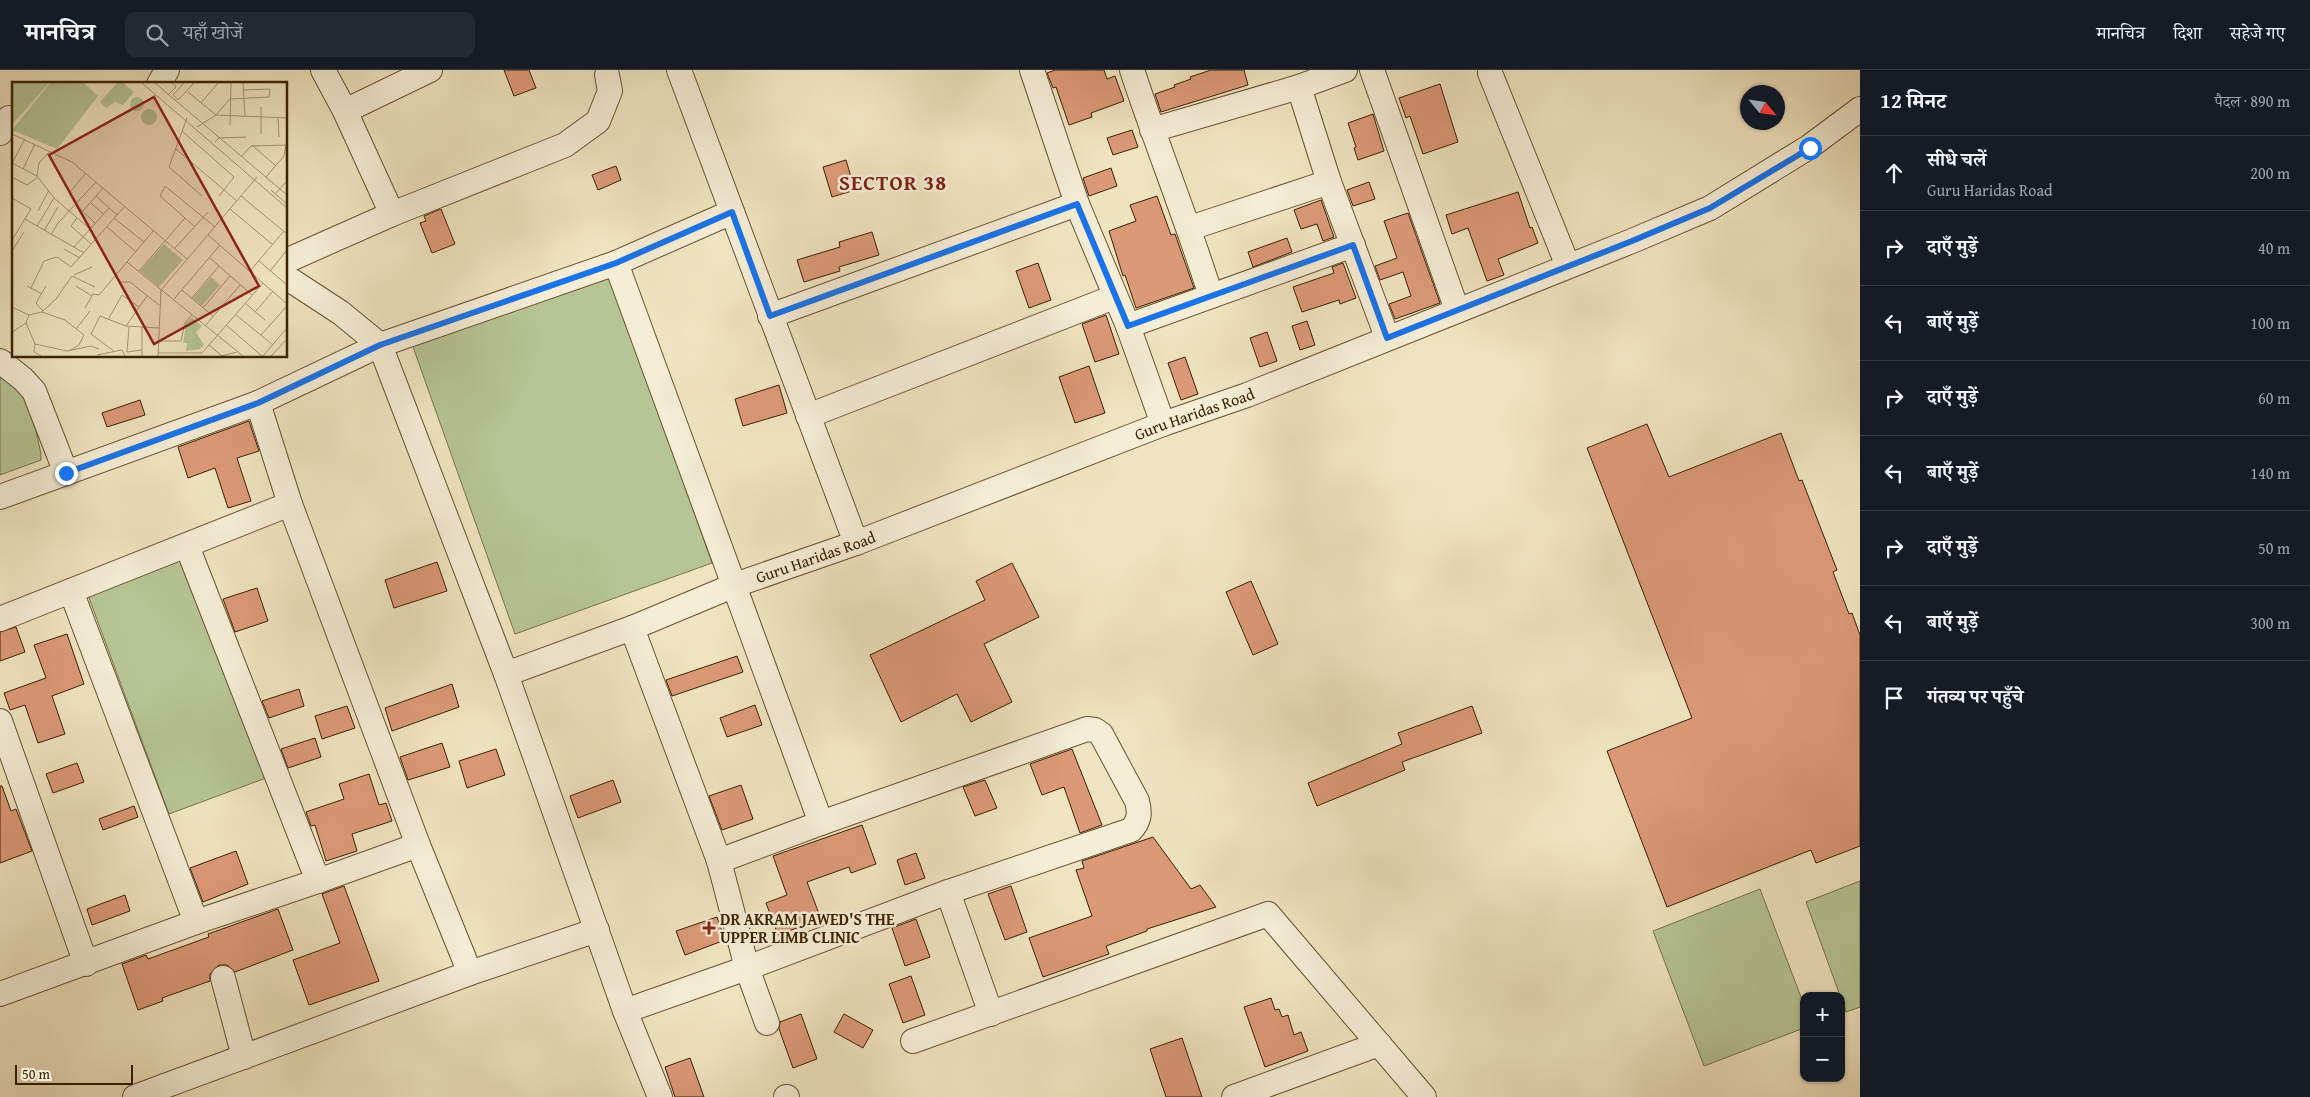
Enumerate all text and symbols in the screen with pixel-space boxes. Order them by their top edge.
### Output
search box [125,12,475,57]
text: मानचित्र [25,14,95,49]
text: यहाँ खोजें [183,18,243,46]
text: मानचित्र [2096,19,2145,46]
text: दिशा [2173,19,2202,46]
text: सहेजे गए [2230,19,2285,46]
icon: search [143,21,171,49]
inset map [12,82,288,358]
north arrow [1740,85,1785,130]
text: 12 मिनट [1880,85,1946,116]
text: पैदल · 890 m [2214,89,2290,113]
route start [1799,137,1822,160]
text: सीधे चलें [1927,145,1986,173]
icon: ahead [1880,159,1908,187]
text: 200 m [2250,161,2290,185]
district label: SECTOR 38 [839,167,947,198]
text: Guru Haridas Road [1927,178,2053,202]
text: दाएँ मुड़ें [1927,232,1978,260]
icon: right [1880,234,1908,262]
text: 40 m [2258,236,2290,260]
text: बाएँ मुड़ें [1927,307,1978,335]
icon: left [1880,309,1908,337]
text: 100 m [2250,311,2290,335]
street label: Guru Haridas Road [1131,381,1258,446]
text: दाएँ मुड़ें [1927,382,1978,410]
icon: right [1880,384,1908,412]
text: 60 m [2258,386,2290,410]
text: बाएँ मुड़ें [1927,457,1978,485]
icon: left [1880,459,1908,487]
text: 140 m [2250,461,2290,485]
route end [55,462,78,485]
street label: Guru Haridas Road [752,524,879,589]
text: दाएँ मुड़ें [1927,532,1978,560]
icon: right [1880,534,1908,562]
text: 50 m [2258,536,2290,560]
text: बाएँ मुड़ें [1927,607,1978,635]
icon: left [1880,609,1908,637]
text: 300 m [2250,611,2290,635]
text: गंतव्य पर पहुँचे [1927,682,2023,710]
icon: arrive [1880,684,1908,712]
place label: DR AKRAM JAWED'S THE UPPER LIMB CLINIC [720,907,895,949]
marker: DR AKRAM JAWED'S THE UPPER LIMB CLINIC [702,921,716,935]
map controls [1800,992,1845,1082]
button: + [1800,992,1845,1037]
button: − [1800,1037,1845,1082]
scale bar [15,1062,132,1085]
text: 50 m [22,1064,50,1084]

